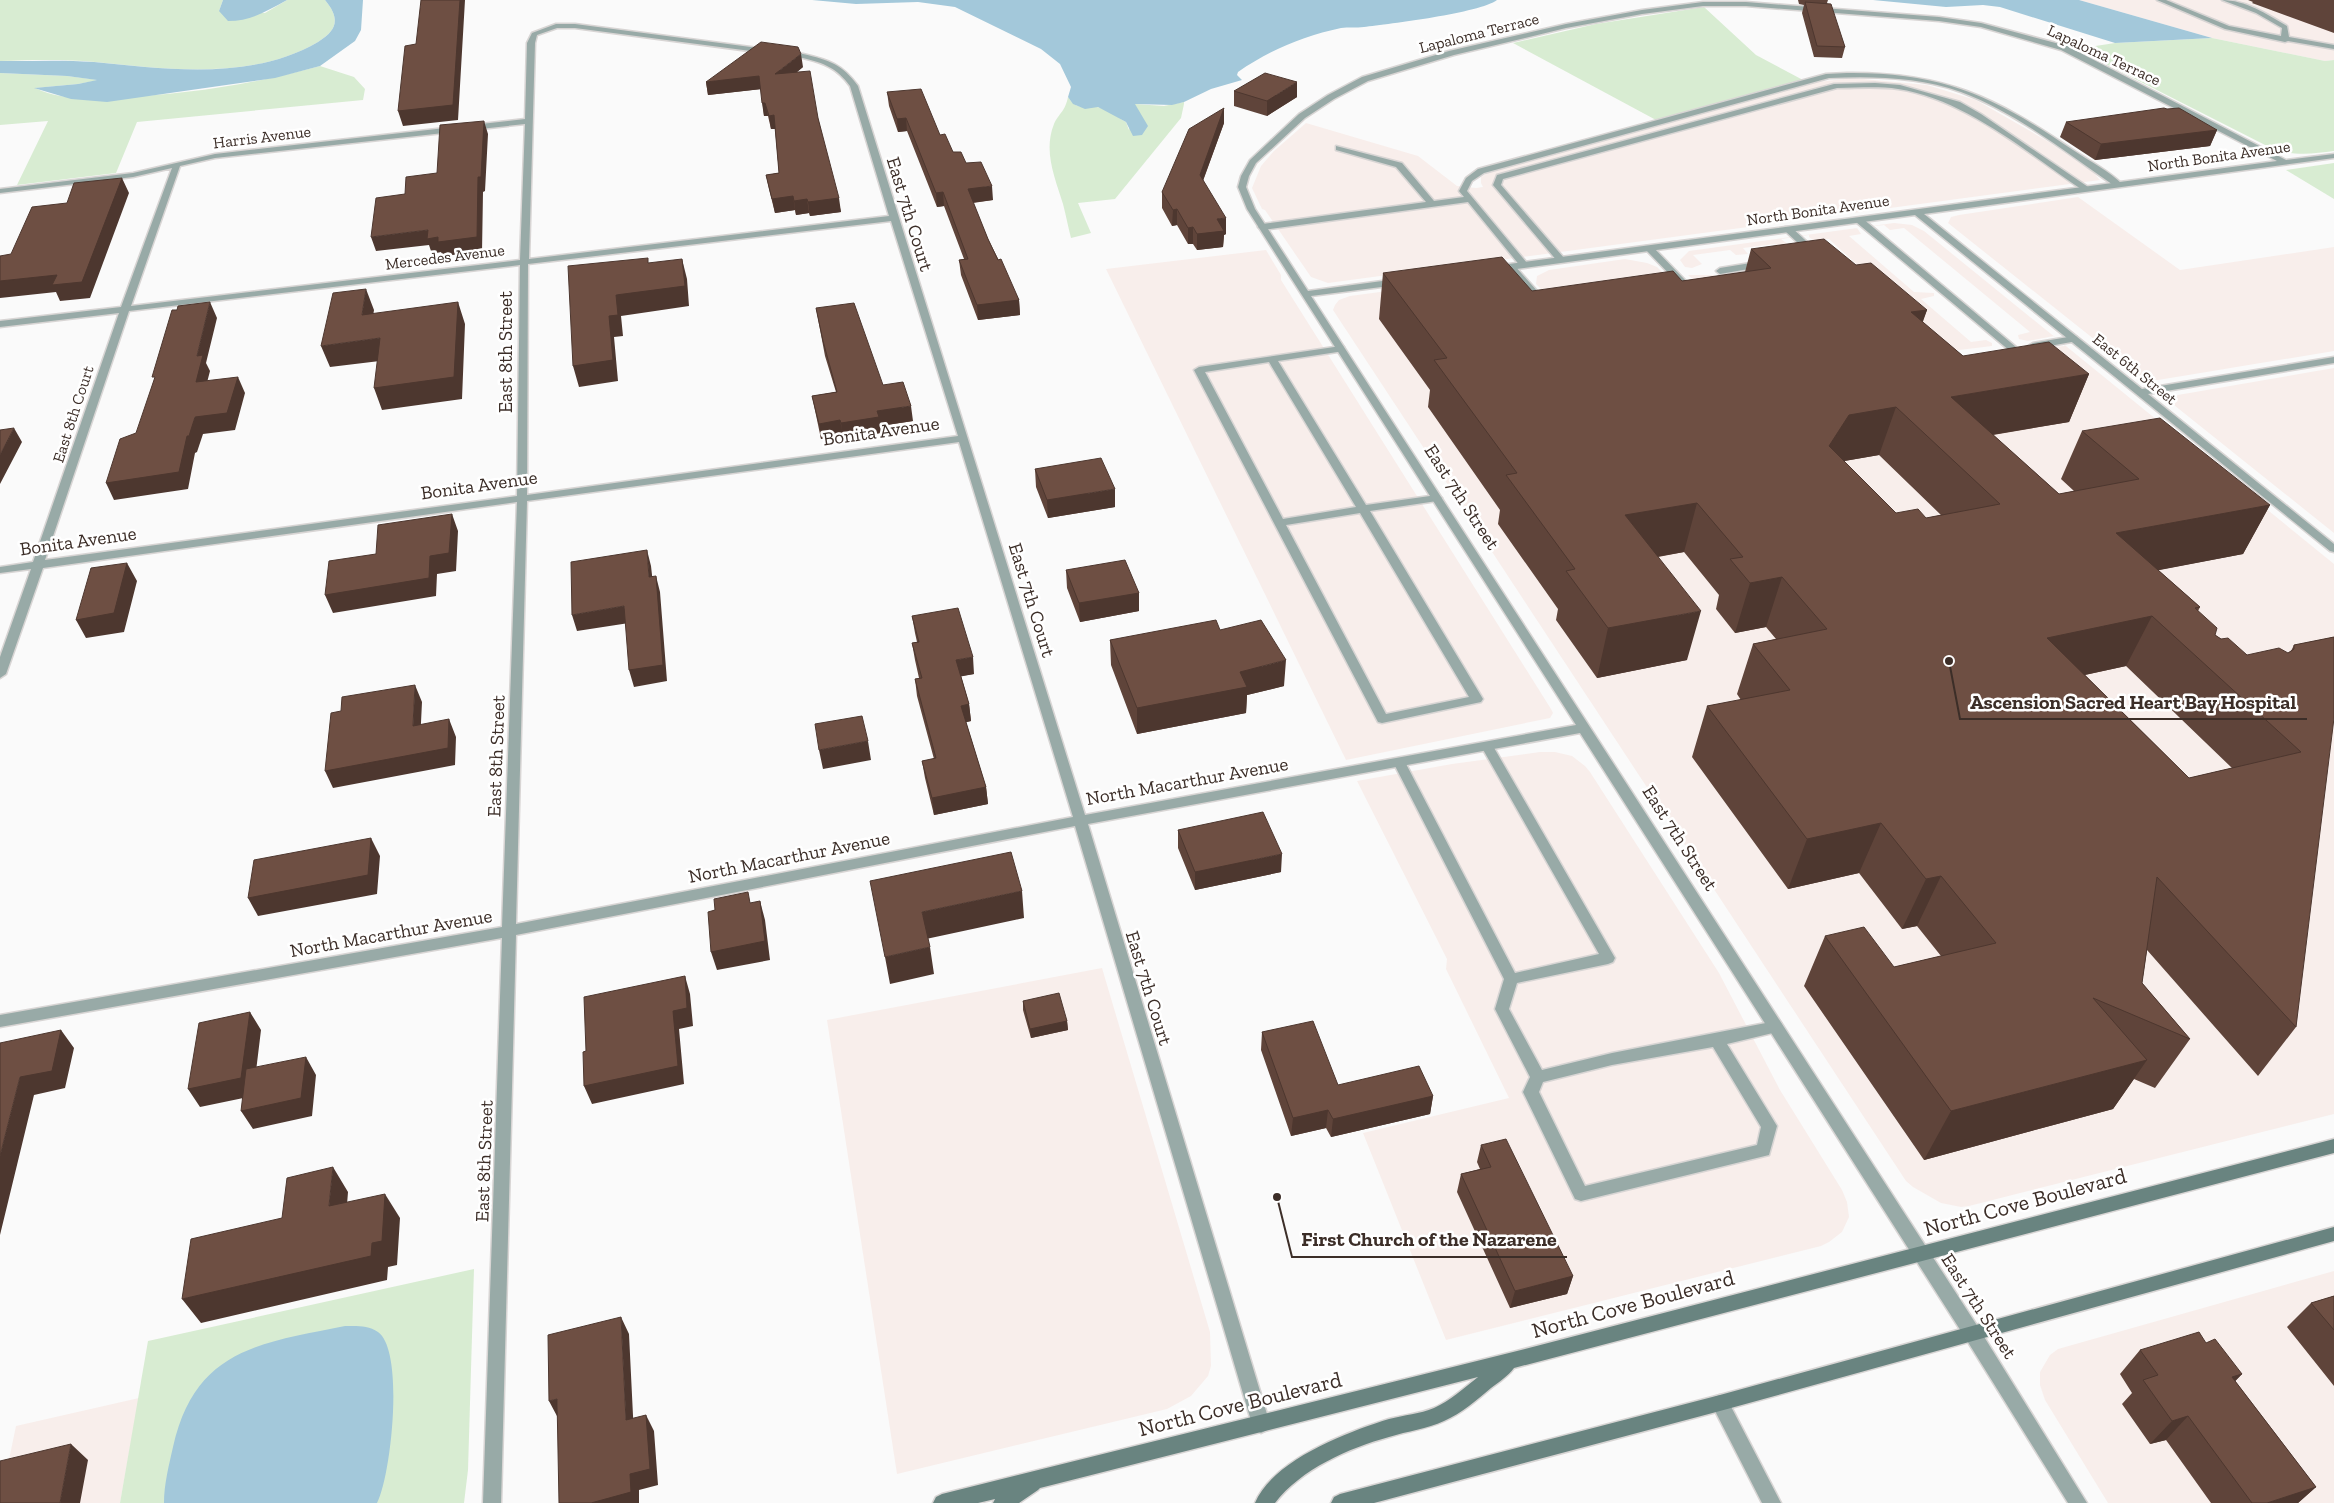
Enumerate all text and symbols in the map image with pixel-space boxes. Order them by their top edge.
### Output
street label: Lapaloma Terrace [1417,9,1541,57]
street label: Lapaloma Terrace [2044,20,2164,90]
street label: Harris Avenue [212,122,312,152]
street label: North Bonita Avenue [2146,137,2292,175]
street label: East 7th Court [882,154,938,274]
street label: North Bonita Avenue [1745,191,1891,229]
street label: Mercedes Avenue [384,240,506,274]
street label: East 8th Street [494,291,517,413]
street label: East 6th Street [2089,329,2181,409]
street label: East 8th Court [48,363,98,465]
street label: Bonita Avenue [821,411,941,451]
street label: East 7th Street [1419,440,1505,554]
street label: Bonita Avenue [419,465,539,505]
street label: Bonita Avenue [18,521,138,561]
street label: East 7th Court [1004,540,1060,660]
callout: Ascension Sacred Heart Bay Hospital [1960,684,2307,719]
text: Ascension Sacred Heart Bay Hospital [1970,690,2296,714]
street label: East 8th Street [482,695,510,817]
street label: North Macarthur Avenue [1084,752,1290,810]
street label: East 7th Street [1637,781,1723,895]
street label: North Macarthur Avenue [686,826,892,888]
street label: North Macarthur Avenue [288,904,494,962]
street label: East 7th Court [1121,928,1177,1048]
street label: East 8th Street [470,1100,498,1222]
street label: North Cove Boulevard [1921,1162,2129,1242]
callout: First Church of the Nazarene [1292,1222,1567,1257]
text: First Church of the Nazarene [1301,1227,1557,1251]
street label: East 7th Street [1936,1249,2022,1363]
street label: North Cove Boulevard [1529,1264,1737,1344]
street label: North Cove Boulevard [1135,1366,1345,1442]

